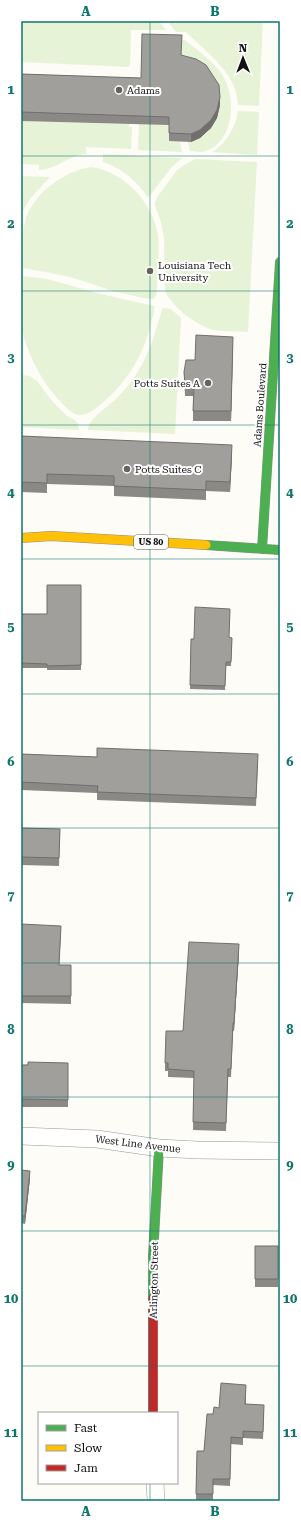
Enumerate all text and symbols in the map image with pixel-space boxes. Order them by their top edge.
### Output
text: A [81,4,91,19]
text: B [210,4,220,19]
north arrow [223,38,263,78]
text: N [238,42,248,55]
text: 1 [7,82,15,97]
text: 1 [286,82,294,97]
marker: Adams [114,85,124,95]
place label: Adams [127,85,160,96]
text: 2 [7,216,15,231]
text: 2 [286,216,294,231]
place label: Louisiana Tech University [158,260,232,283]
marker: Louisiana Tech University [145,266,155,276]
text: 3 [7,350,15,365]
text: 3 [286,350,294,365]
street label: Adams Boulevard [252,362,268,447]
place label: Potts Suites A [134,378,200,389]
marker: Potts Suites A [203,378,213,388]
marker: Potts Suites C [122,464,132,474]
place label: Potts Suites C [135,464,201,475]
text: 4 [7,485,15,500]
text: 4 [286,485,294,500]
road number: US 80 [134,535,168,549]
text: 5 [7,619,15,634]
text: 5 [286,619,294,634]
text: 6 [7,754,15,769]
text: 6 [286,754,294,769]
text: 7 [7,888,15,903]
text: 7 [286,888,294,903]
text: 8 [7,1022,15,1037]
text: 8 [286,1022,294,1037]
street label: West Line Avenue [95,1133,182,1155]
text: 9 [7,1157,15,1172]
text: 9 [286,1157,294,1172]
street label: Arlington Street [148,1241,160,1319]
text: 10 [4,1291,18,1306]
text: 10 [283,1291,297,1306]
legend [38,1412,178,1484]
text: Fast [74,1421,98,1435]
text: 11 [4,1425,18,1440]
text: 11 [283,1425,297,1440]
text: Slow [74,1441,102,1455]
text: Jam [74,1461,98,1475]
text: A [81,1504,91,1519]
text: B [210,1504,220,1519]

